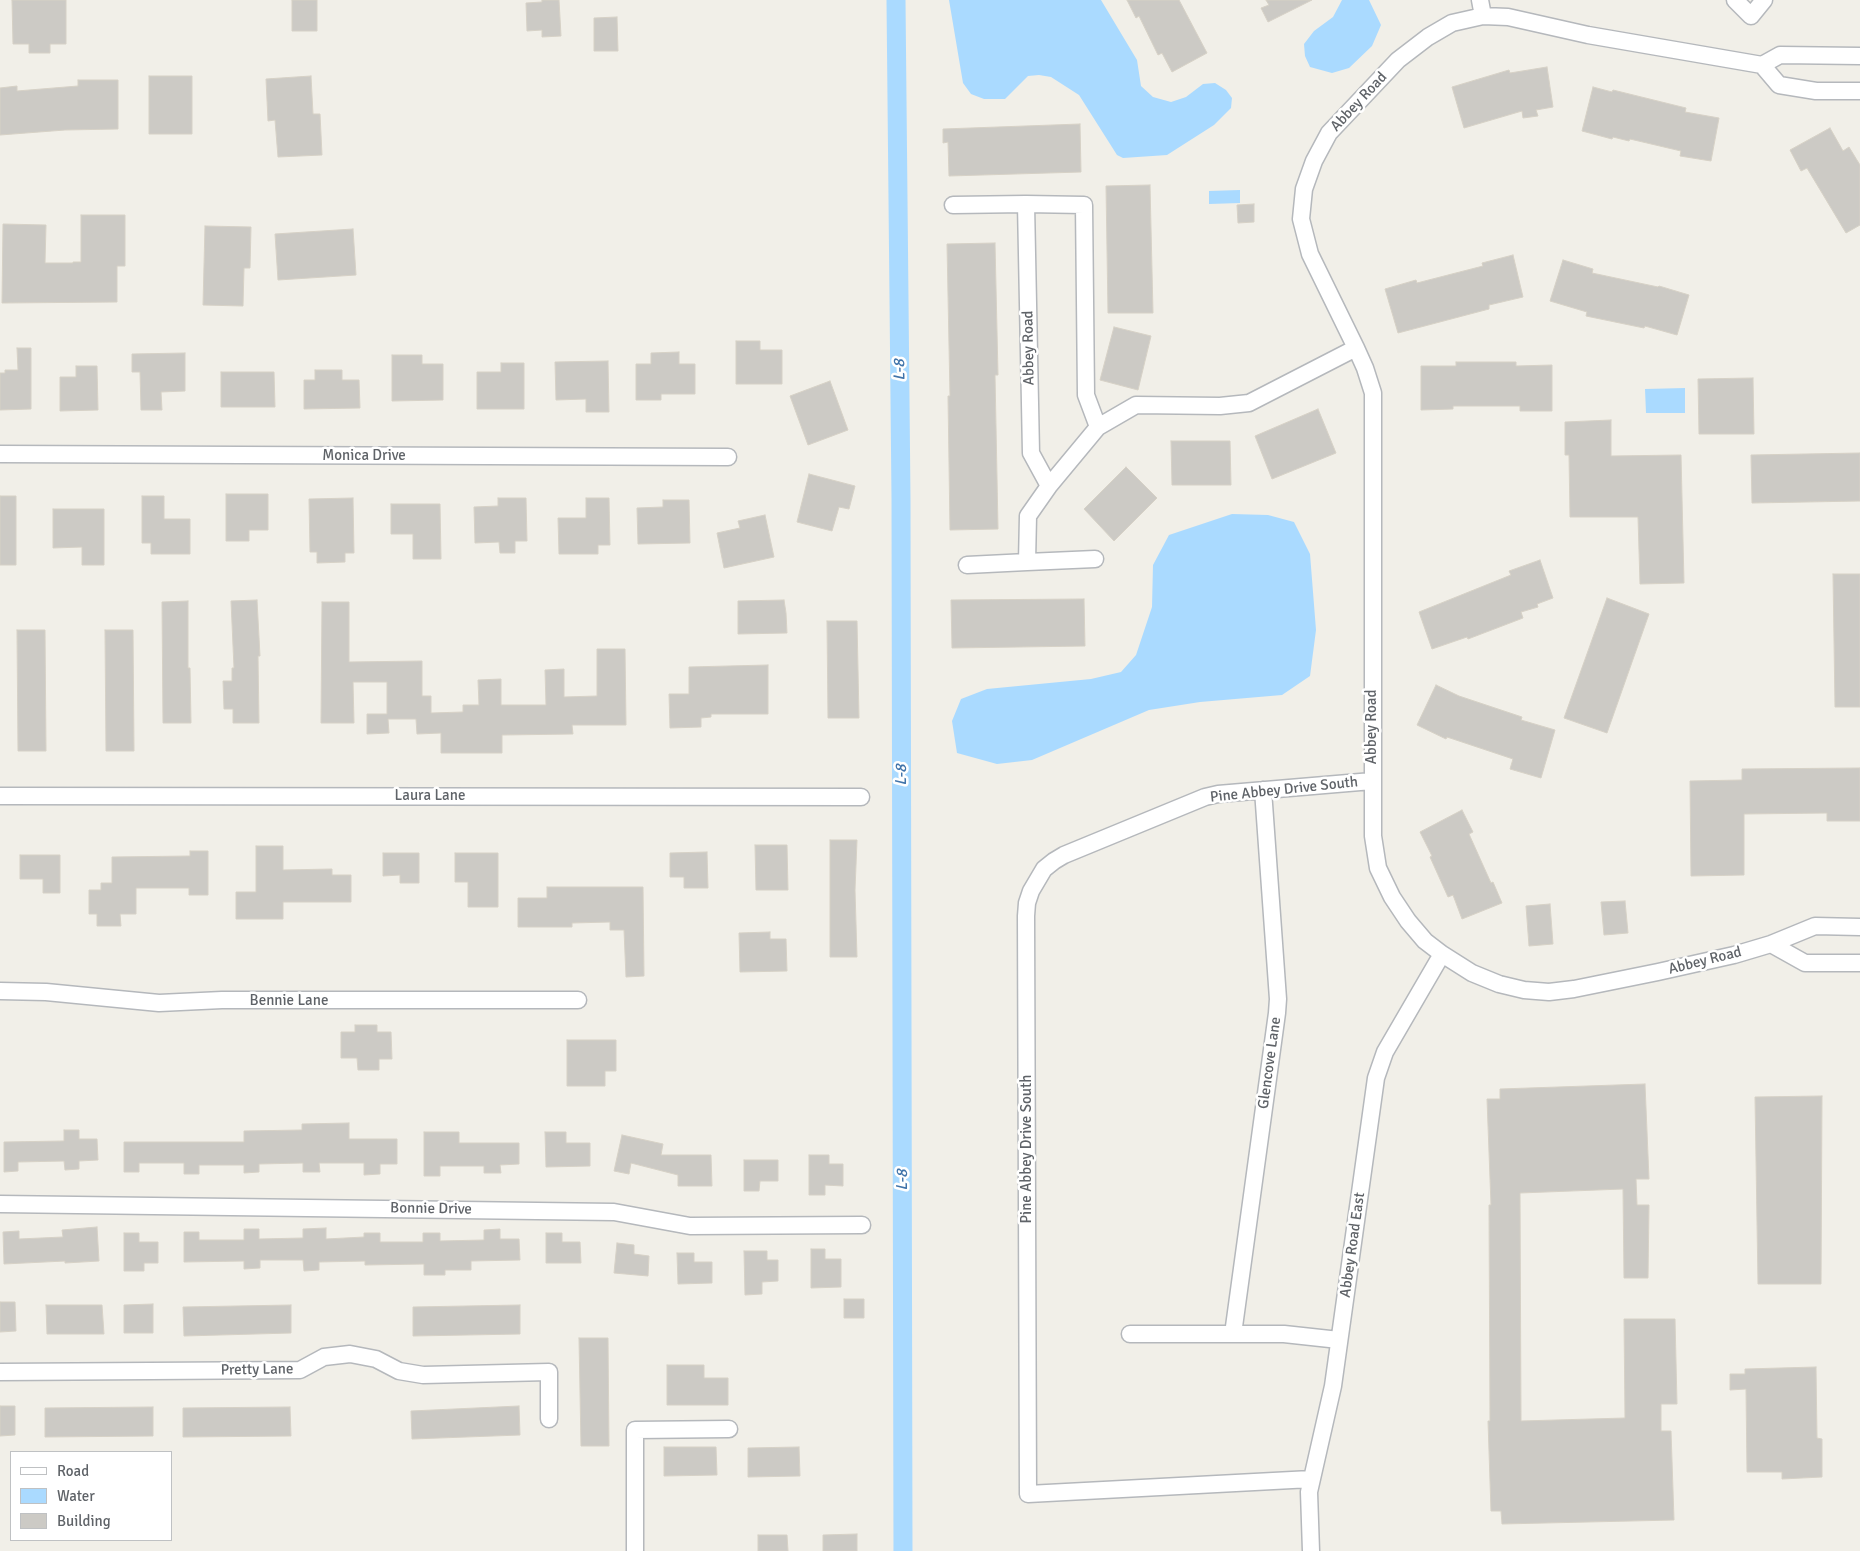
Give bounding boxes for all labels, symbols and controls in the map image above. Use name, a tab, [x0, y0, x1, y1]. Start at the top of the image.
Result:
street label: Abbey Road	[1327, 69, 1391, 135]
street label: Abbey Road	[1019, 310, 1039, 386]
water label: L-8	[890, 359, 910, 381]
street label: Monica Drive	[322, 447, 406, 465]
street label: Abbey Road	[1363, 690, 1381, 764]
water label: L-8	[892, 764, 912, 786]
street label: Pine Abbey Drive South	[1209, 773, 1359, 807]
street label: Laura Lane	[395, 787, 465, 805]
street label: Abbey Road	[1667, 943, 1743, 979]
street label: Bennie Lane	[250, 992, 328, 1010]
street label: Glencove Lane	[1255, 1016, 1285, 1110]
street label: Pine Abbey Drive South	[1018, 1075, 1036, 1223]
water label: L-8	[893, 1169, 913, 1191]
street label: Abbey Road East	[1337, 1191, 1369, 1299]
street label: Bonnie Drive	[390, 1199, 472, 1219]
street label: Pretty Lane	[220, 1360, 294, 1380]
legend	[10, 1451, 172, 1541]
text: Road	[57, 1462, 89, 1480]
text: Water	[57, 1487, 95, 1505]
text: Building	[57, 1512, 111, 1530]

